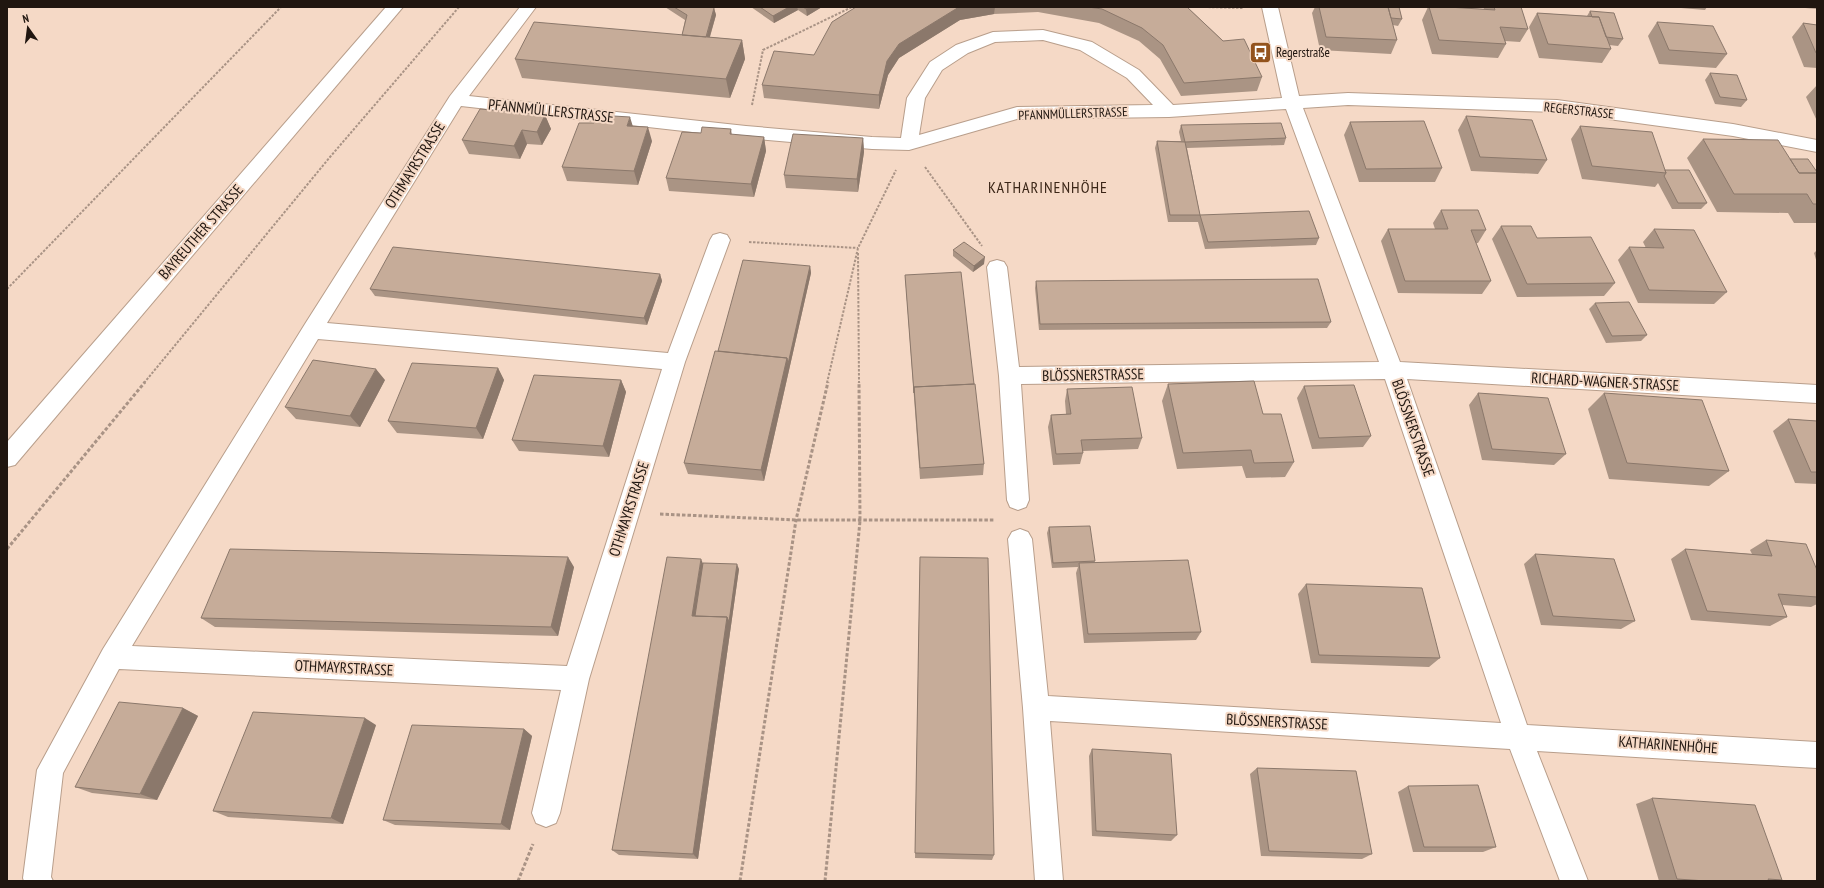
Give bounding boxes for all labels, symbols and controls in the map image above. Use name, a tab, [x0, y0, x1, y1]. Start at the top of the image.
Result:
north arrow	[8, 8, 48, 48]
text: N	[21, 11, 30, 26]
bus stop icon: Regerstraße	[1248, 39, 1274, 65]
place label: Regerstraße	[1276, 44, 1330, 61]
street label: PFANNMÜLLERSTRASSE	[487, 94, 615, 127]
street label: REGERSTRASSE	[1543, 98, 1615, 123]
street label: PFANNMÜLLERSTRASSE	[1018, 103, 1128, 124]
street label: OTHMAYRSTRASSE	[380, 118, 449, 212]
district label: KATHARINENHÖHE	[988, 177, 1108, 197]
street label: BAYREUTHER STRASSE	[154, 180, 247, 283]
street label: BLÖSSNERSTRASSE	[1042, 364, 1144, 385]
street label: RICHARD-WAGNER-STRASSE	[1531, 368, 1679, 395]
street label: BLÖSSNERSTRASSE	[1388, 377, 1439, 479]
street label: OTHMAYRSTRASSE	[604, 459, 653, 559]
street label: OTHMAYRSTRASSE	[294, 655, 394, 680]
street label: BLÖSSNERSTRASSE	[1226, 709, 1328, 734]
street label: KATHARINENHÖHE	[1618, 732, 1718, 757]

